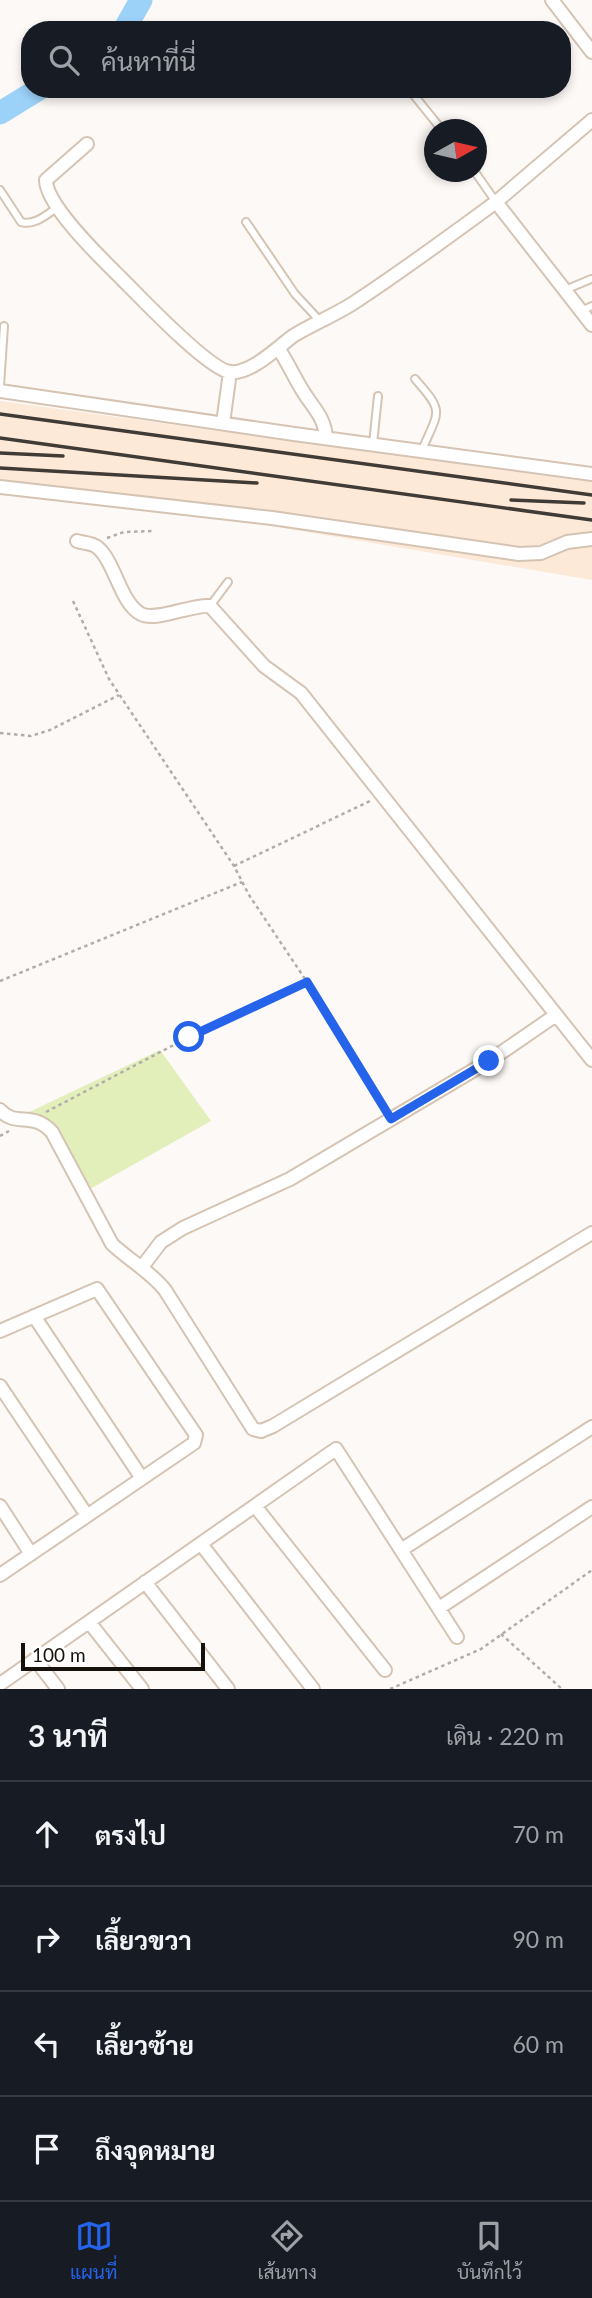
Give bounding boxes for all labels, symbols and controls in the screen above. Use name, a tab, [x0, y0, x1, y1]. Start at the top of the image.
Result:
search box	[21, 21, 571, 98]
icon: search	[45, 41, 83, 79]
text: ค้นหาที่นี่	[101, 45, 196, 77]
north arrow	[424, 119, 487, 182]
route start	[173, 1021, 204, 1052]
route end	[473, 1045, 504, 1076]
scale bar	[21, 1640, 205, 1672]
text: 100 m	[32, 1643, 86, 1666]
text: 3 นาที	[28, 1717, 108, 1753]
text: เดิน · 220 m	[446, 1722, 564, 1750]
icon: ahead	[28, 1815, 66, 1853]
text: ตรงไป	[95, 1819, 166, 1851]
text: 70 m	[513, 1820, 564, 1848]
icon: right	[28, 1920, 66, 1958]
text: เลี้ยวขวา	[95, 1924, 192, 1956]
text: 90 m	[513, 1925, 564, 1953]
icon: left	[28, 2025, 66, 2063]
text: เลี้ยวซ้าย	[95, 2029, 194, 2061]
text: 60 m	[513, 2030, 564, 2058]
icon: arrive	[28, 2130, 66, 2168]
text: ถึงจุดหมาย	[95, 2134, 216, 2166]
tab: แผนที่	[70, 2217, 117, 2283]
tab: เส้นทาง	[258, 2217, 317, 2283]
tab: บันทึกไว้	[457, 2217, 522, 2283]

